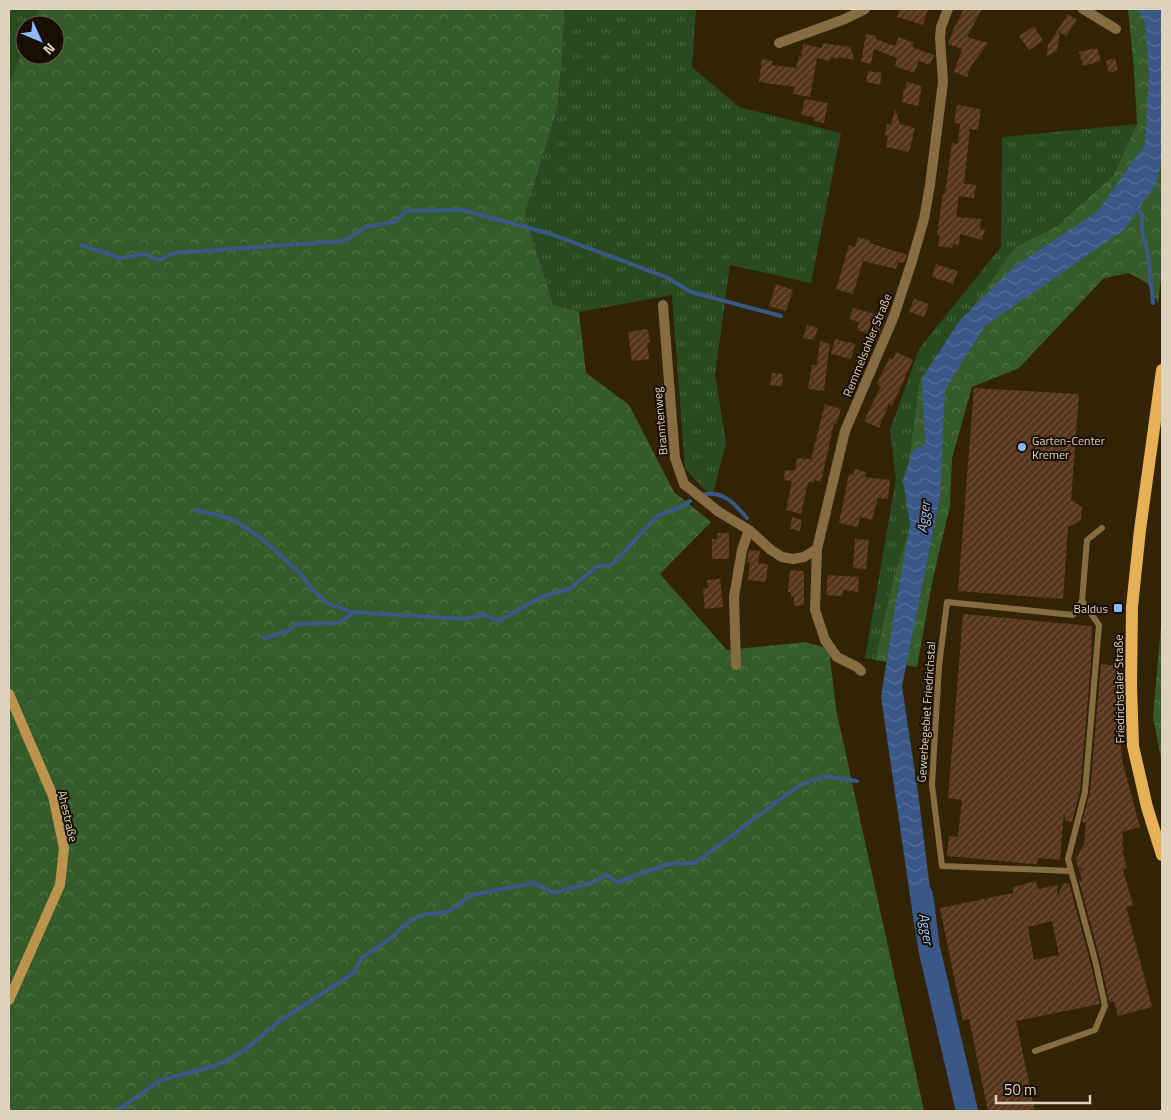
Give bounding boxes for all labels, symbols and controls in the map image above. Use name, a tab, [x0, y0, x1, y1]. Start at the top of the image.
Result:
north arrow	[15, 15, 65, 65]
text: N	[39, 39, 61, 60]
street label: Remmelsohler Straße	[838, 290, 896, 400]
street label: Branntenweg	[648, 386, 672, 456]
place label: Garten-Center Kremer	[1032, 431, 1105, 464]
marker: Garten-Center Kremer	[1016, 441, 1028, 453]
water label: Agger	[911, 498, 936, 534]
place label: Baldus	[1074, 599, 1108, 618]
marker: Baldus	[1112, 602, 1124, 614]
street label: Friedrichstaler Straße	[1109, 634, 1129, 744]
street label: Gewerbegebiet Friedrichstal	[912, 641, 940, 783]
street label: Ahestraße	[53, 788, 83, 844]
water label: Agger	[914, 912, 940, 948]
scale bar	[996, 1072, 1090, 1104]
text: 50 m	[1004, 1078, 1037, 1101]

